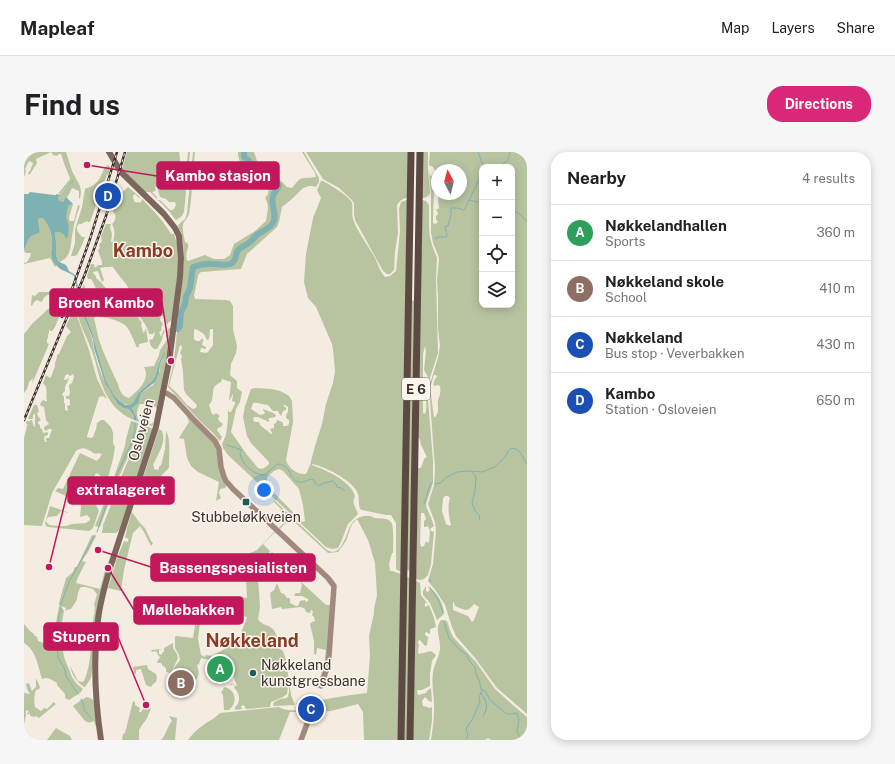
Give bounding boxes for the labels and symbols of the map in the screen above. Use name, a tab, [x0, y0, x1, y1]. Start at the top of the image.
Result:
callout: Kambo stasjon	[157, 162, 279, 189]
north arrow	[431, 164, 467, 200]
text: Kambo stasjon	[165, 167, 271, 184]
pin: D	[95, 181, 121, 211]
district label: Kambo	[113, 240, 173, 261]
callout: Broen Kambo	[50, 289, 162, 316]
text: Broen Kambo	[58, 294, 154, 311]
road number: E 6	[402, 378, 430, 400]
street label: Osloveien	[125, 397, 157, 463]
callout: extralageret	[68, 477, 174, 504]
your location	[254, 480, 274, 500]
text: extralageret	[76, 481, 166, 498]
marker: Stubbeløkkveien	[241, 497, 251, 507]
place label: Stubbeløkkveien	[191, 509, 301, 525]
callout: Bassengspesialisten	[151, 554, 315, 581]
text: Bassengspesialisten	[159, 559, 307, 576]
callout: Møllebakken	[134, 597, 243, 624]
text: Møllebakken	[142, 601, 234, 618]
callout: Stupern	[44, 623, 118, 650]
text: Stupern	[52, 628, 110, 645]
district label: Nøkkeland	[205, 630, 299, 651]
pin: A	[207, 654, 233, 684]
place label: Nøkkeland kunstgressbane	[261, 657, 366, 689]
pin: B	[168, 668, 194, 698]
marker: Nøkkeland kunstgressbane	[248, 668, 258, 678]
pin: C	[298, 694, 324, 724]

